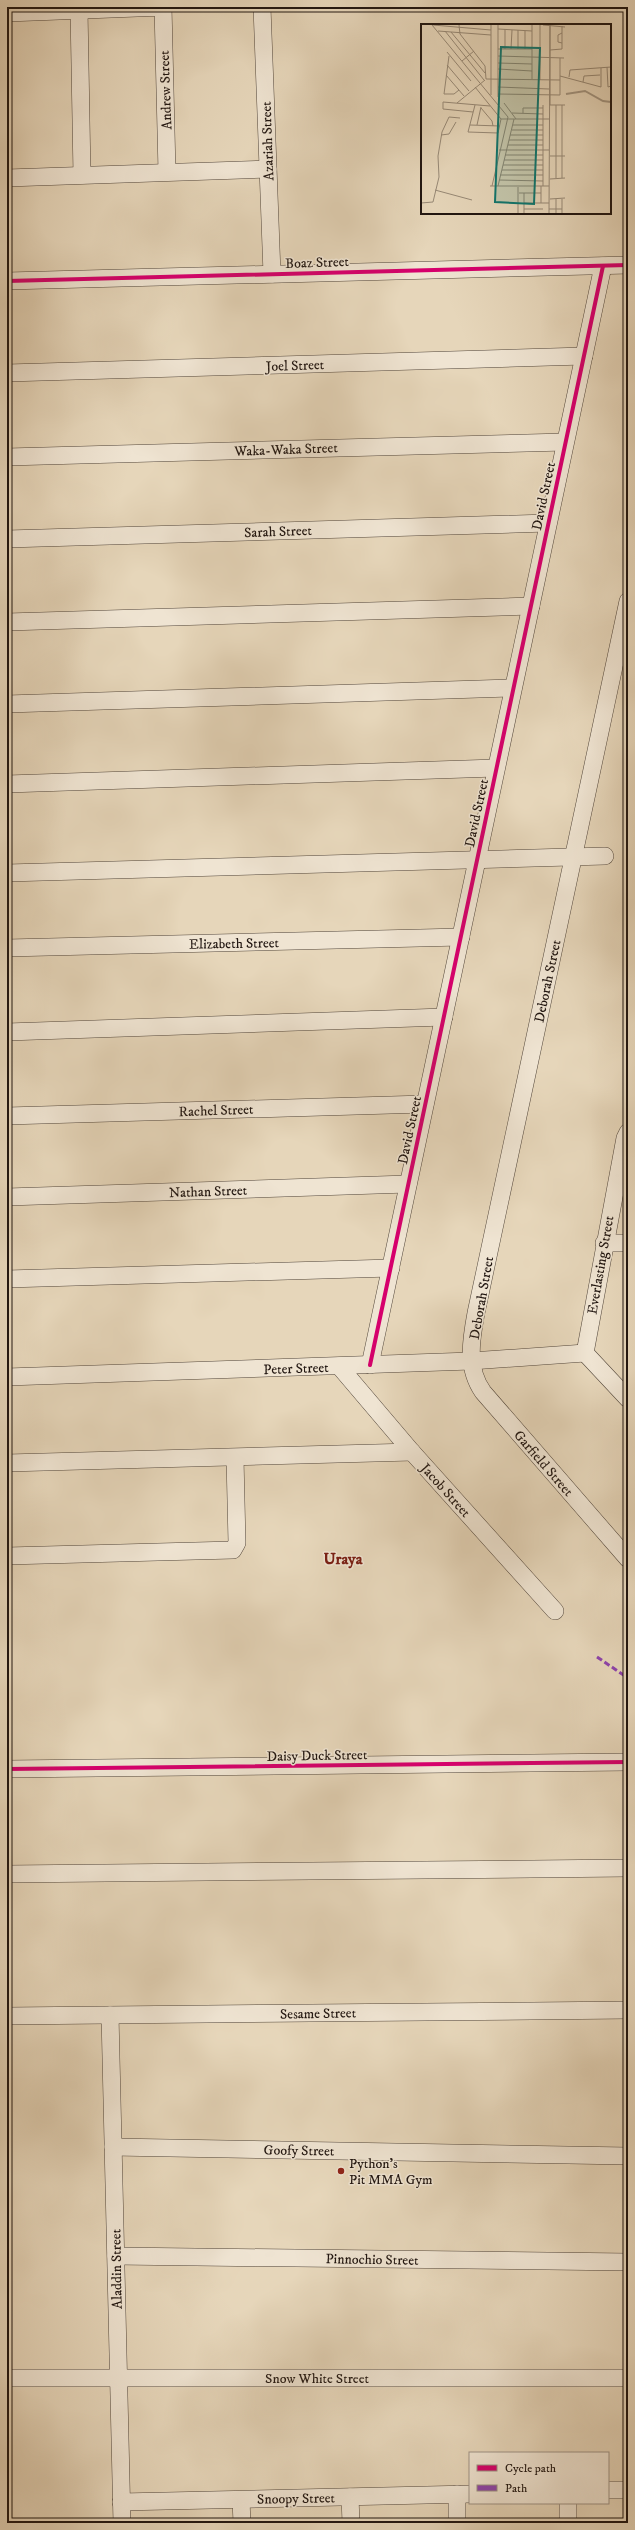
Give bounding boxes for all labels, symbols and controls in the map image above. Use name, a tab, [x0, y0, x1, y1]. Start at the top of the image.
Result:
inset map	[421, 24, 611, 214]
street label: Andrew Street	[156, 50, 176, 130]
street label: Azariah Street	[258, 101, 278, 181]
street label: Boaz Street	[285, 253, 350, 273]
street label: Joel Street	[264, 356, 325, 376]
street label: Waka-Waka Street	[233, 439, 339, 461]
street label: David Street	[528, 460, 560, 532]
street label: Sarah Street	[244, 522, 313, 542]
street label: David Street	[461, 777, 493, 849]
street label: Elizabeth Street	[189, 934, 280, 954]
street label: Deborah Street	[530, 938, 566, 1024]
street label: David Street	[394, 1094, 426, 1166]
street label: Rachel Street	[178, 1101, 254, 1121]
street label: Nathan Street	[169, 1182, 248, 1202]
street label: Everlasting Street	[583, 1214, 619, 1316]
street label: Deborah Street	[466, 1255, 498, 1341]
street label: Peter Street	[263, 1359, 330, 1379]
street label: Garfield Street	[510, 1427, 577, 1501]
street label: Jacob Street	[415, 1458, 475, 1522]
district label: Uraya	[324, 1549, 364, 1569]
street label: Daisy Duck Street	[267, 1746, 368, 1766]
street label: Sesame Street	[280, 2004, 357, 2024]
street label: Goofy Street	[264, 2141, 335, 2161]
place label: Python's Pit MMA Gym	[349, 2155, 433, 2189]
marker: Python's Pit MMA Gym	[336, 2166, 346, 2176]
street label: Aladdin Street	[107, 2228, 127, 2309]
street label: Pinnochio Street	[325, 2250, 419, 2270]
street label: Snow White Street	[265, 2370, 369, 2388]
legend	[469, 2452, 609, 2504]
text: Cycle path	[505, 2461, 557, 2476]
text: Path	[505, 2481, 528, 2496]
street label: Snoopy Street	[257, 2489, 336, 2509]

